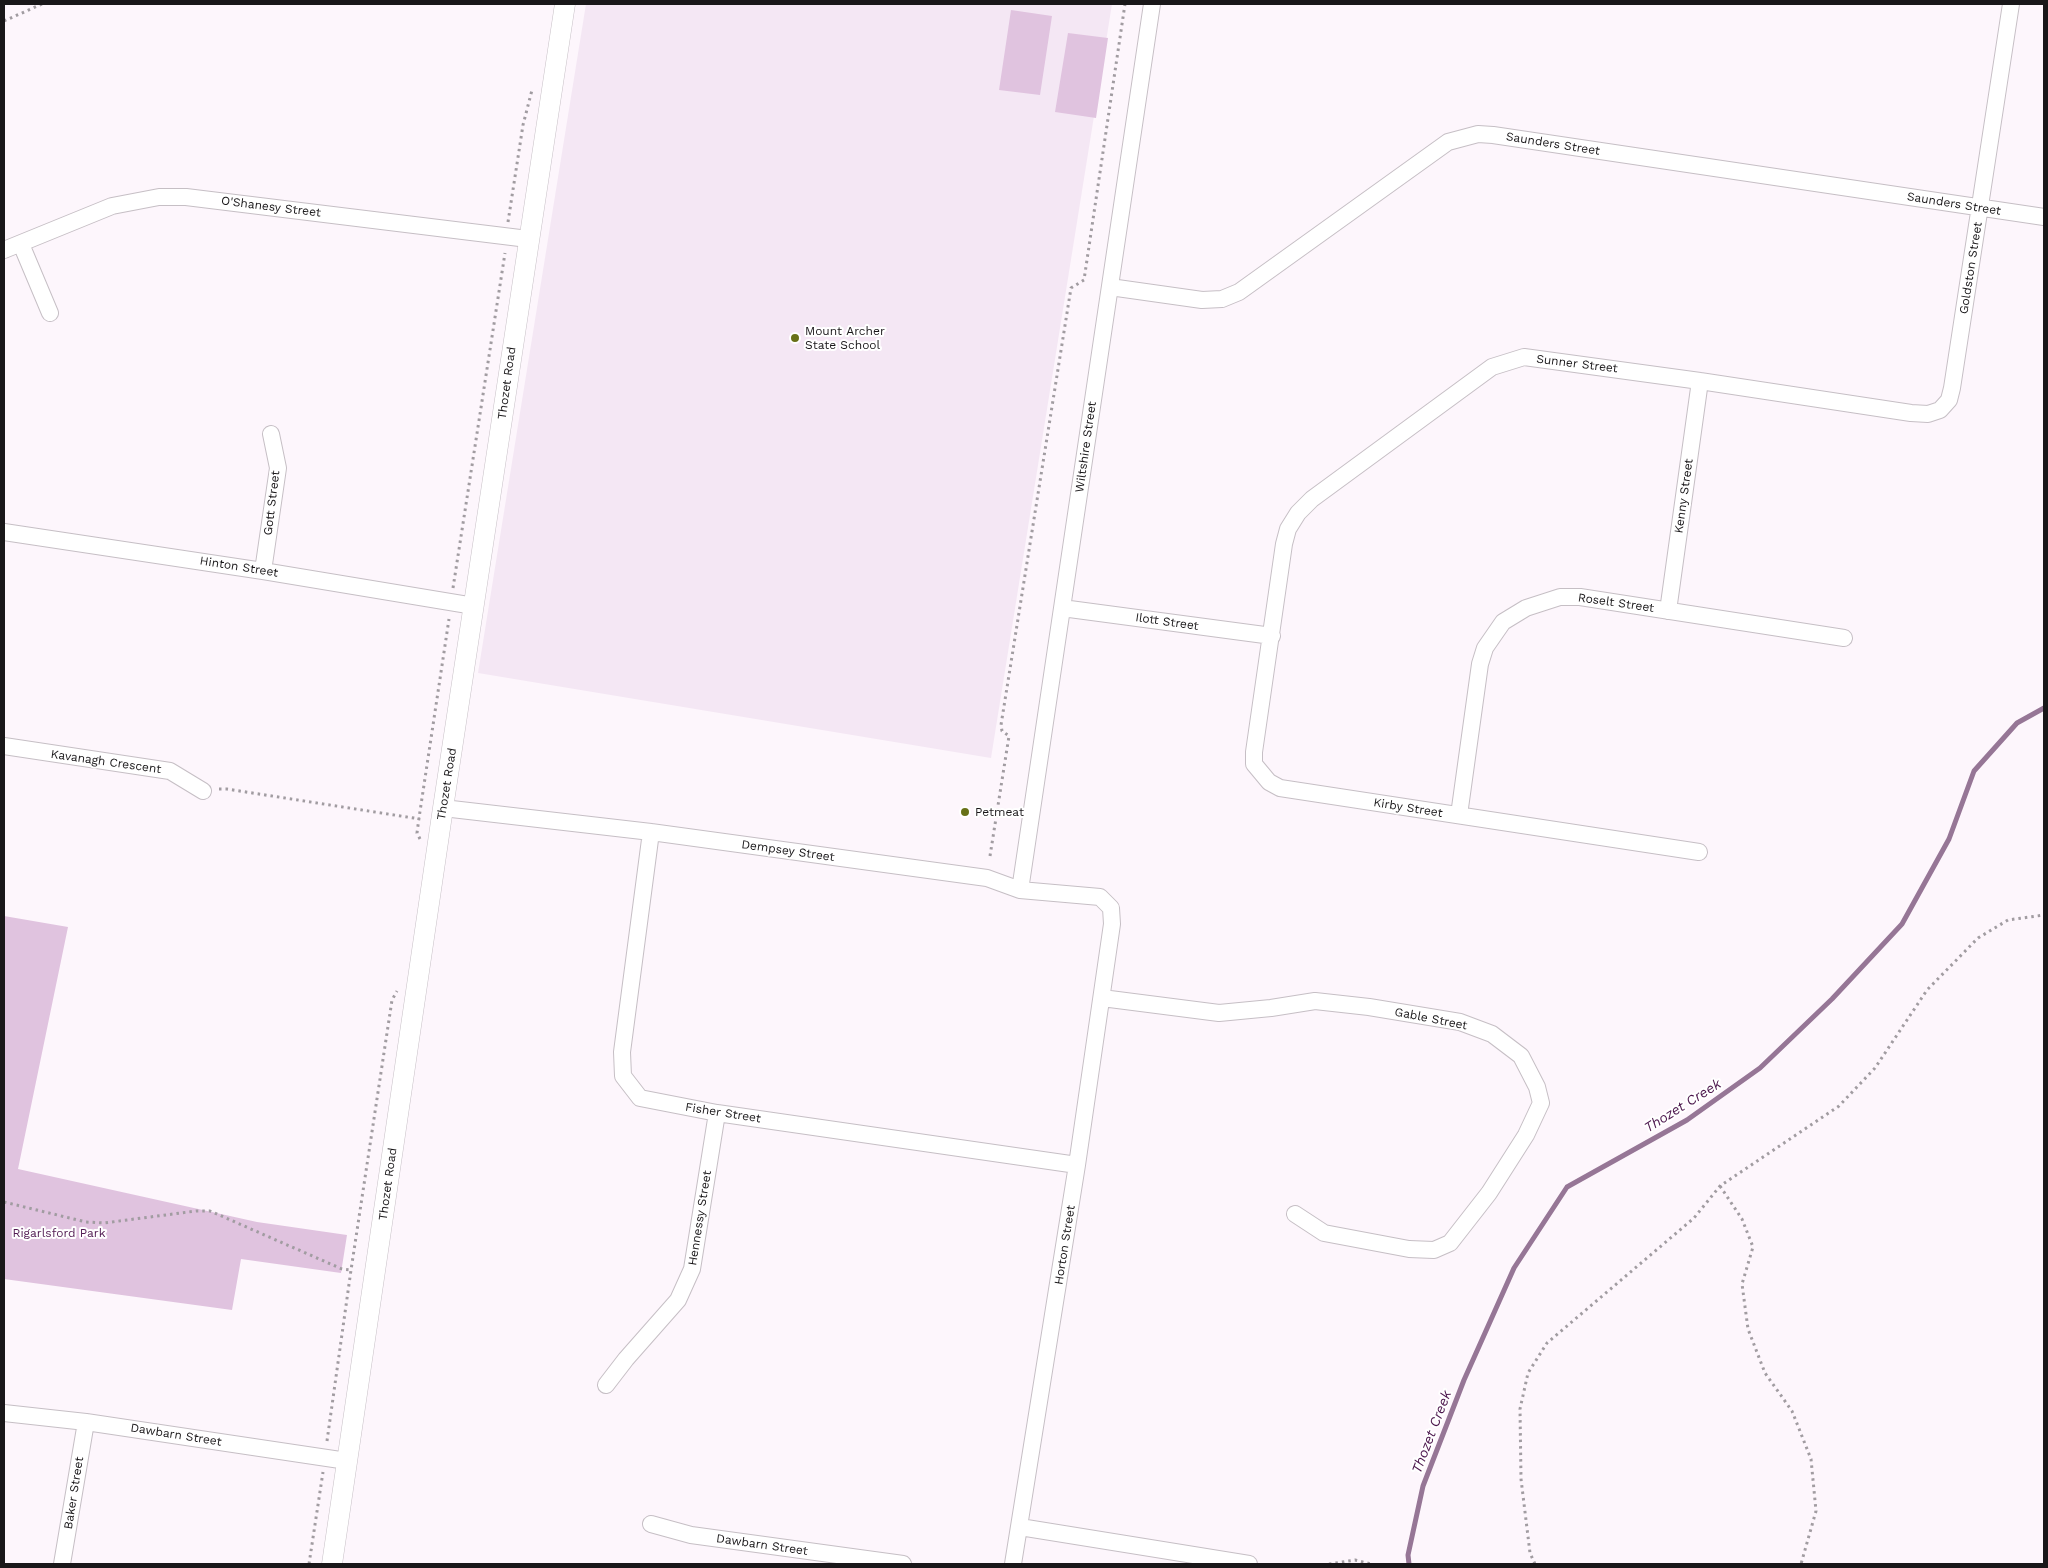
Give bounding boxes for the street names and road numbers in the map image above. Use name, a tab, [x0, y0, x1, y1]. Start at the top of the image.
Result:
street label: Saunders Street	[1505, 129, 1601, 159]
street label: Saunders Street	[1906, 189, 2002, 219]
street label: O'Shanesy Street	[220, 194, 322, 220]
street label: Goldston Street	[1957, 221, 1985, 315]
street label: Thozet Road	[495, 346, 519, 420]
street label: Sunner Street	[1535, 352, 1619, 376]
street label: Wiltshire Street	[1072, 400, 1100, 494]
street label: Kenny Street	[1672, 458, 1696, 534]
street label: Gott Street	[261, 470, 283, 536]
street label: Hinton Street	[199, 554, 279, 580]
street label: Roselt Street	[1577, 591, 1655, 615]
street label: Ilott Street	[1134, 610, 1200, 634]
street label: Kavanagh Crescent	[50, 747, 162, 777]
street label: Thozet Road	[434, 747, 460, 821]
street label: Kirby Street	[1372, 795, 1444, 821]
street label: Dempsey Street	[741, 837, 835, 865]
street label: Gable Street	[1393, 1005, 1469, 1033]
street label: Fisher Street	[684, 1100, 762, 1126]
street label: Thozet Road	[376, 1147, 400, 1221]
street label: Hennessy Street	[685, 1169, 715, 1267]
street label: Horton Street	[1052, 1204, 1078, 1286]
street label: Dawbarn Street	[129, 1421, 223, 1449]
street label: Baker Street	[61, 1456, 87, 1530]
street label: Dawbarn Street	[715, 1531, 809, 1559]

